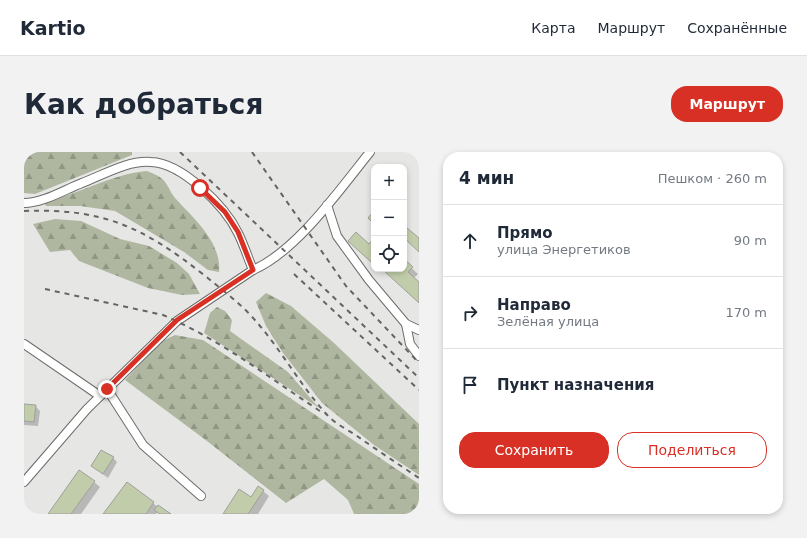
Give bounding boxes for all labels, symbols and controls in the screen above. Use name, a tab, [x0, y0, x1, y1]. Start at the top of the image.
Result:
text: Kartio	[20, 17, 86, 39]
text: Карта	[531, 20, 575, 36]
text: Маршрут	[597, 20, 665, 36]
text: Сохранённые	[687, 20, 787, 36]
button: Маршрут	[671, 86, 783, 122]
text: Как добраться	[24, 88, 263, 121]
map controls	[371, 164, 407, 272]
button: +	[371, 164, 407, 200]
text: 4 мин	[459, 168, 514, 188]
text: Пешком · 260 m	[658, 171, 767, 186]
route start	[191, 179, 209, 197]
button: −	[371, 200, 407, 236]
text: Прямо	[497, 224, 553, 242]
icon: ahead	[459, 230, 481, 252]
text: 90 m	[734, 233, 767, 248]
button: locate	[371, 236, 407, 272]
text: улица Энергетиков	[497, 242, 631, 257]
text: Направо	[497, 296, 571, 314]
icon: right	[459, 302, 481, 324]
text: 170 m	[725, 305, 767, 320]
text: Зелёная улица	[497, 314, 599, 329]
icon: arrive	[459, 374, 481, 396]
text: Пункт назначения	[497, 376, 654, 394]
route end	[98, 380, 116, 398]
button: Сохранить	[459, 432, 609, 468]
button: Поделиться	[617, 432, 767, 468]

